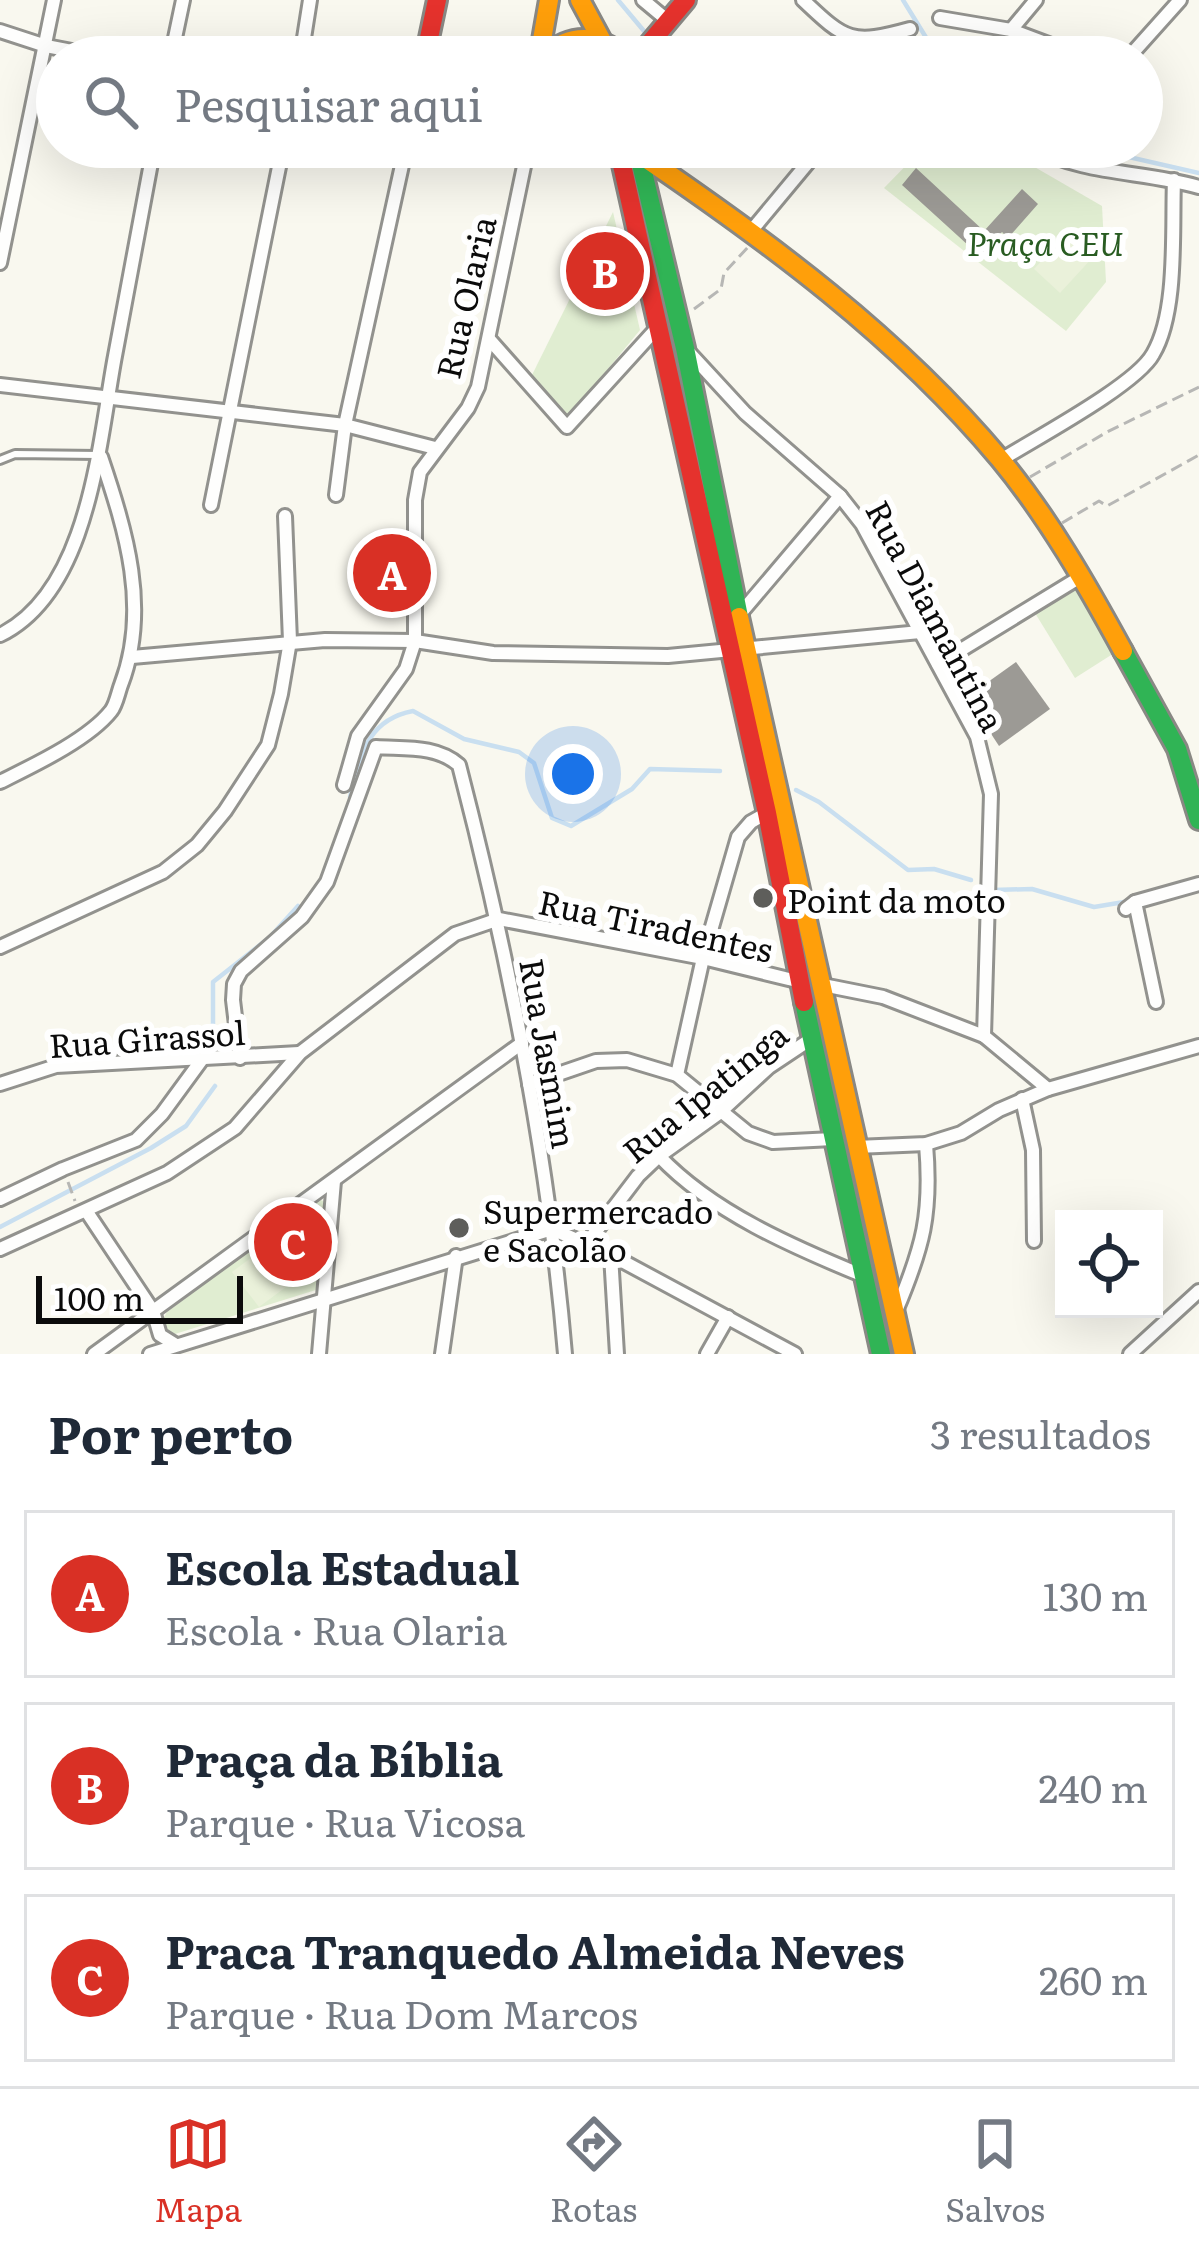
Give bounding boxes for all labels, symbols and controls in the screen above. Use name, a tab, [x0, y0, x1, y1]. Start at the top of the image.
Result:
search box	[36, 36, 1163, 168]
icon: search	[78, 69, 144, 135]
text: Pesquisar aqui	[174, 69, 483, 136]
street label: Rua Olaria	[422, 211, 507, 383]
park label: Praça CEU	[967, 217, 1123, 266]
pin: B	[566, 226, 644, 316]
street label: Rua Diamantina	[855, 491, 1019, 740]
pin: A	[353, 528, 431, 618]
your location	[543, 744, 603, 804]
place label: Point da moto	[787, 874, 1006, 923]
street label: Rua Tiradentes	[534, 875, 778, 973]
marker: Point da moto	[750, 885, 776, 911]
street label: Rua Jasmim	[509, 954, 591, 1152]
street label: Rua Girassol	[47, 1006, 247, 1068]
street label: Rua Ipatinga	[611, 1009, 797, 1173]
place label: Supermercado e Sacolão	[483, 1185, 713, 1272]
pin: C	[254, 1197, 332, 1287]
map controls	[1055, 1210, 1163, 1318]
button: locate	[1055, 1210, 1163, 1318]
marker: Supermercado e Sacolão	[446, 1215, 472, 1241]
scale bar	[36, 1270, 243, 1323]
text: 100 m	[54, 1272, 144, 1321]
text: Por perto	[48, 1394, 293, 1470]
text: 3 resultados	[930, 1403, 1151, 1461]
text: Escola Estadual	[165, 1532, 520, 1599]
text: A	[75, 1565, 105, 1623]
text: 130 m	[1043, 1565, 1148, 1623]
text: Escola · Rua Olaria	[165, 1599, 507, 1657]
text: Praça da Bíblia	[165, 1724, 503, 1791]
text: B	[77, 1757, 103, 1815]
text: 240 m	[1039, 1757, 1148, 1815]
text: Parque · Rua Vicosa	[165, 1791, 525, 1849]
text: Praca Tranquedo Almeida Neves	[165, 1916, 905, 1983]
text: C	[76, 1949, 104, 2007]
text: 260 m	[1039, 1949, 1148, 2007]
text: Parque · Rua Dom Marcos	[165, 1983, 638, 2041]
tab: Mapa	[154, 2111, 242, 2232]
tab: Rotas	[550, 2111, 637, 2232]
tab: Salvos	[945, 2111, 1045, 2232]

